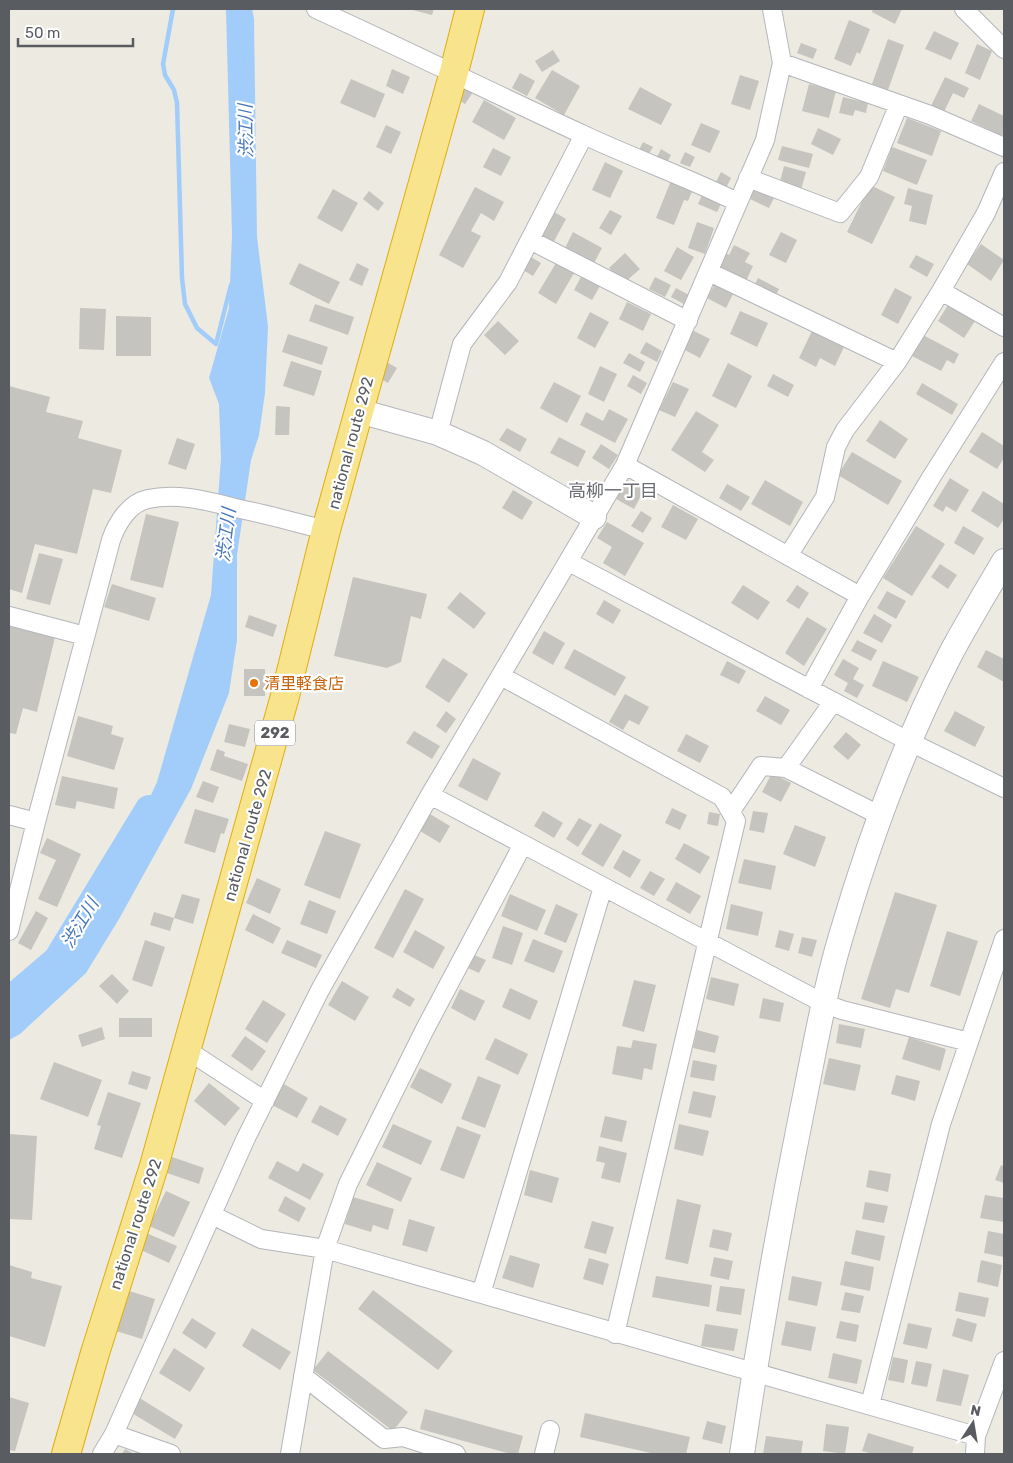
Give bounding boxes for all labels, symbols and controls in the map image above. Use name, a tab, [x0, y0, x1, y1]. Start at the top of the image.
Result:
scale bar	[18, 15, 132, 47]
text: 50 m	[25, 24, 60, 42]
water label: 渋江川	[234, 102, 257, 158]
street label: national route 292	[324, 375, 377, 511]
district label: 高柳一丁目	[568, 480, 658, 502]
water label: 渋江川	[212, 505, 240, 563]
place label: 清里軽食店	[264, 674, 344, 693]
marker: 清里軽食店	[248, 677, 260, 689]
road number: 292	[255, 720, 295, 746]
street label: national route 292	[220, 767, 275, 903]
water label: 渋江川	[57, 892, 104, 952]
street label: national route 292	[105, 1156, 166, 1292]
north arrow	[948, 1398, 998, 1448]
text: N	[969, 1401, 982, 1420]

